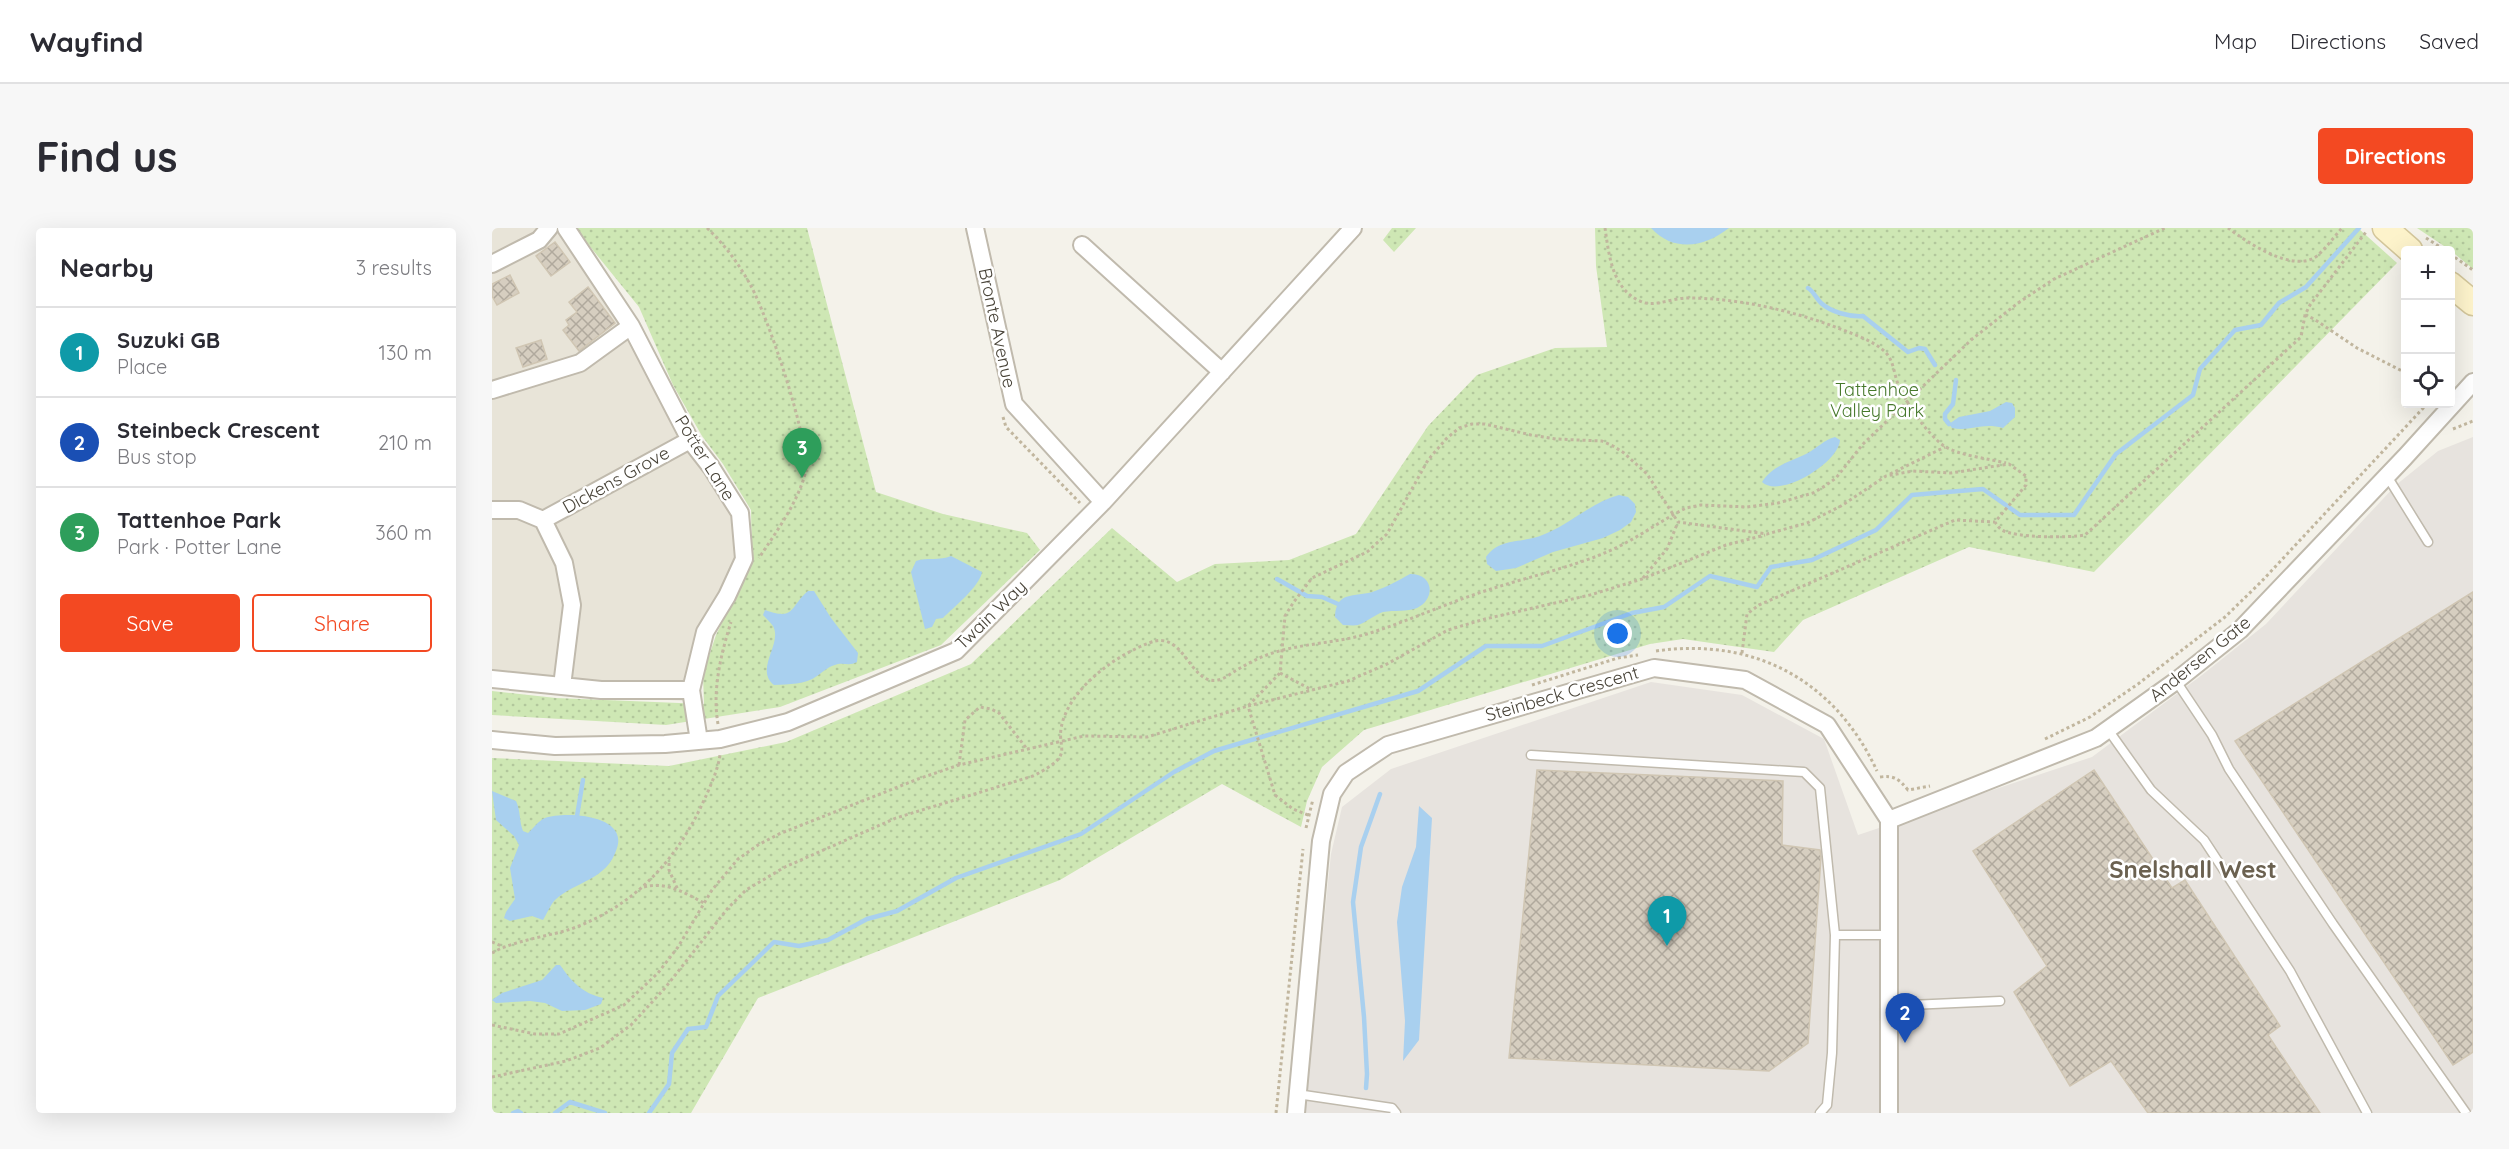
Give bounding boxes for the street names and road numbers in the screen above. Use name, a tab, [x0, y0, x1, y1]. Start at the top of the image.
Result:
street label: Bronte Avenue	[974, 266, 1021, 390]
street label: Potter Lane	[670, 411, 741, 505]
street label: Dickens Grove	[558, 441, 673, 518]
street label: Twain Way	[950, 575, 1031, 654]
street label: Andersen Gate	[2144, 611, 2255, 707]
street label: Steinbeck Crescent	[1483, 661, 1641, 726]

